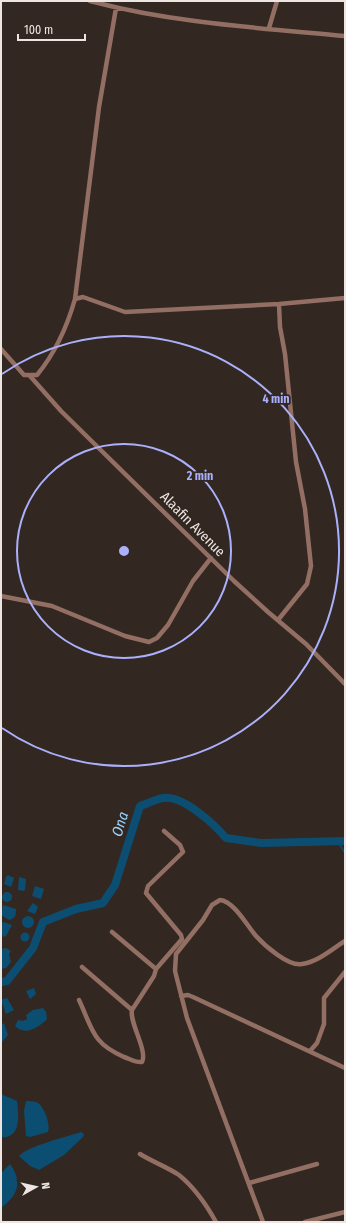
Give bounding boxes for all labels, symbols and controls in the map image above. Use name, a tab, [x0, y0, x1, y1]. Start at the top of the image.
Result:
scale bar	[18, 16, 85, 42]
text: 100 m	[24, 23, 53, 37]
text: 4 min	[262, 392, 290, 406]
text: 2 min	[186, 469, 213, 483]
street label: Alaafin Avenue	[157, 488, 229, 560]
centre of rings	[117, 544, 131, 558]
water label: Ona	[108, 809, 132, 839]
north arrow	[16, 1167, 56, 1207]
text: N	[39, 1182, 52, 1190]

